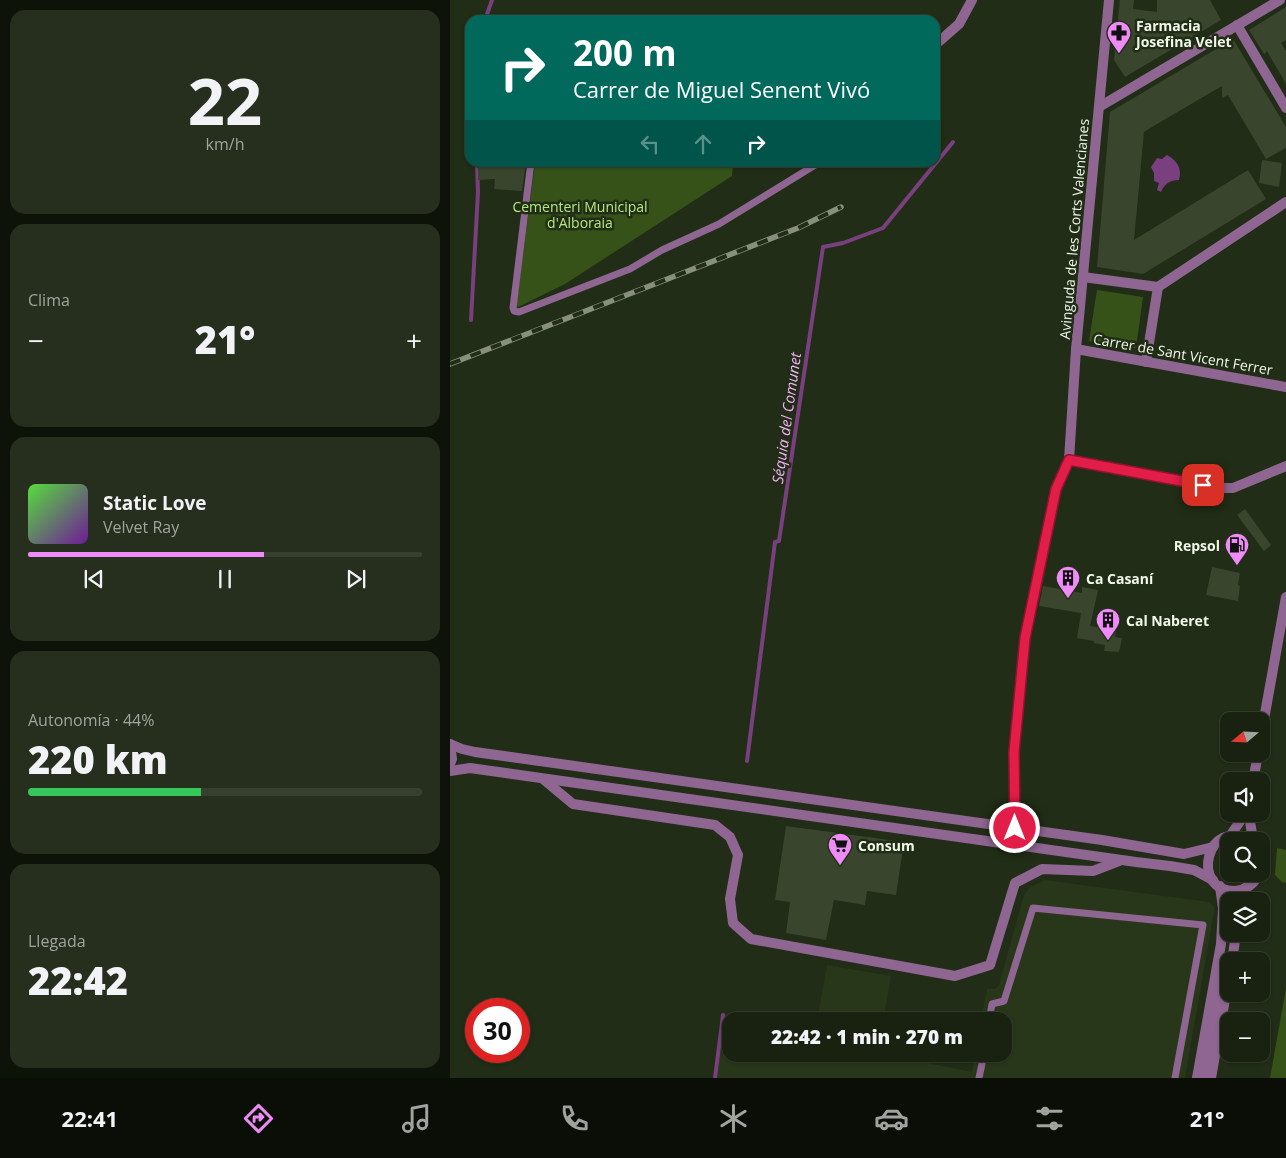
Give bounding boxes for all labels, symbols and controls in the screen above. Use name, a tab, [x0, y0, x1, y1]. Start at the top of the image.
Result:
place label: Farmacia Josefina Velet	[1134, 16, 1232, 51]
pharmacy icon: Farmacia Josefina Velet	[1106, 20, 1132, 54]
text: 200 m	[573, 29, 677, 76]
icon: right	[490, 35, 555, 100]
text: 22	[188, 56, 262, 144]
text: Carrer de Miguel Senent Vivó	[573, 74, 870, 104]
street label: Avinguda de les Corts Valencianes	[1055, 118, 1093, 340]
icon: left	[636, 130, 664, 158]
icon: ahead	[689, 130, 717, 158]
icon: right	[742, 130, 770, 158]
text: km/h	[206, 133, 244, 155]
park label: Cementeri Municipal d'Alboraia	[512, 197, 648, 232]
text: Clima	[28, 289, 70, 311]
text: 21°	[195, 313, 255, 365]
text: −	[28, 321, 44, 359]
text: +	[406, 321, 422, 359]
street label: Carrer de Sant Vicent Ferrer	[1092, 329, 1274, 379]
water label: Séquia del Comunet	[767, 350, 805, 485]
pin	[1182, 464, 1224, 506]
icon: arrive	[1189, 471, 1217, 499]
text: Static Love	[103, 490, 206, 516]
text: Velvet Ray	[103, 516, 179, 538]
fuel station icon: Repsol	[1224, 532, 1250, 566]
place label: Repsol	[1174, 536, 1220, 555]
icon: previous	[80, 565, 108, 593]
icon: pause	[211, 565, 239, 593]
icon: next	[342, 565, 370, 593]
building icon: Ca Casaní	[1055, 565, 1081, 599]
place label: Ca Casaní	[1086, 569, 1154, 588]
building icon: Cal Naberet	[1095, 607, 1121, 641]
place label: Cal Naberet	[1126, 611, 1209, 630]
text: Autonomía · 44%	[28, 709, 154, 731]
north arrow	[1220, 712, 1270, 762]
map controls	[1220, 712, 1270, 1062]
text: 220 km	[28, 733, 168, 785]
button: sound	[1220, 772, 1270, 822]
position arrow	[988, 801, 1040, 853]
supermarket icon: Consum	[827, 832, 853, 866]
button: search	[1220, 832, 1270, 882]
place label: Consum	[858, 836, 915, 855]
button: layers	[1220, 892, 1270, 942]
text: Llegada	[28, 930, 86, 952]
button: +	[1220, 952, 1270, 1002]
text: 22:42	[28, 954, 128, 1006]
speed limit sign: 30	[465, 998, 530, 1063]
button: −	[1220, 1012, 1270, 1062]
text: 22:42 · 1 min · 270 m	[771, 1024, 963, 1050]
icon: directions	[241, 1101, 276, 1136]
icon: music	[399, 1101, 434, 1136]
icon: phone	[557, 1101, 592, 1136]
icon: climate	[716, 1101, 751, 1136]
icon: car	[874, 1101, 909, 1136]
icon: filters	[1032, 1101, 1067, 1136]
text: 22:41	[62, 1103, 118, 1133]
text: 21°	[1190, 1103, 1224, 1133]

